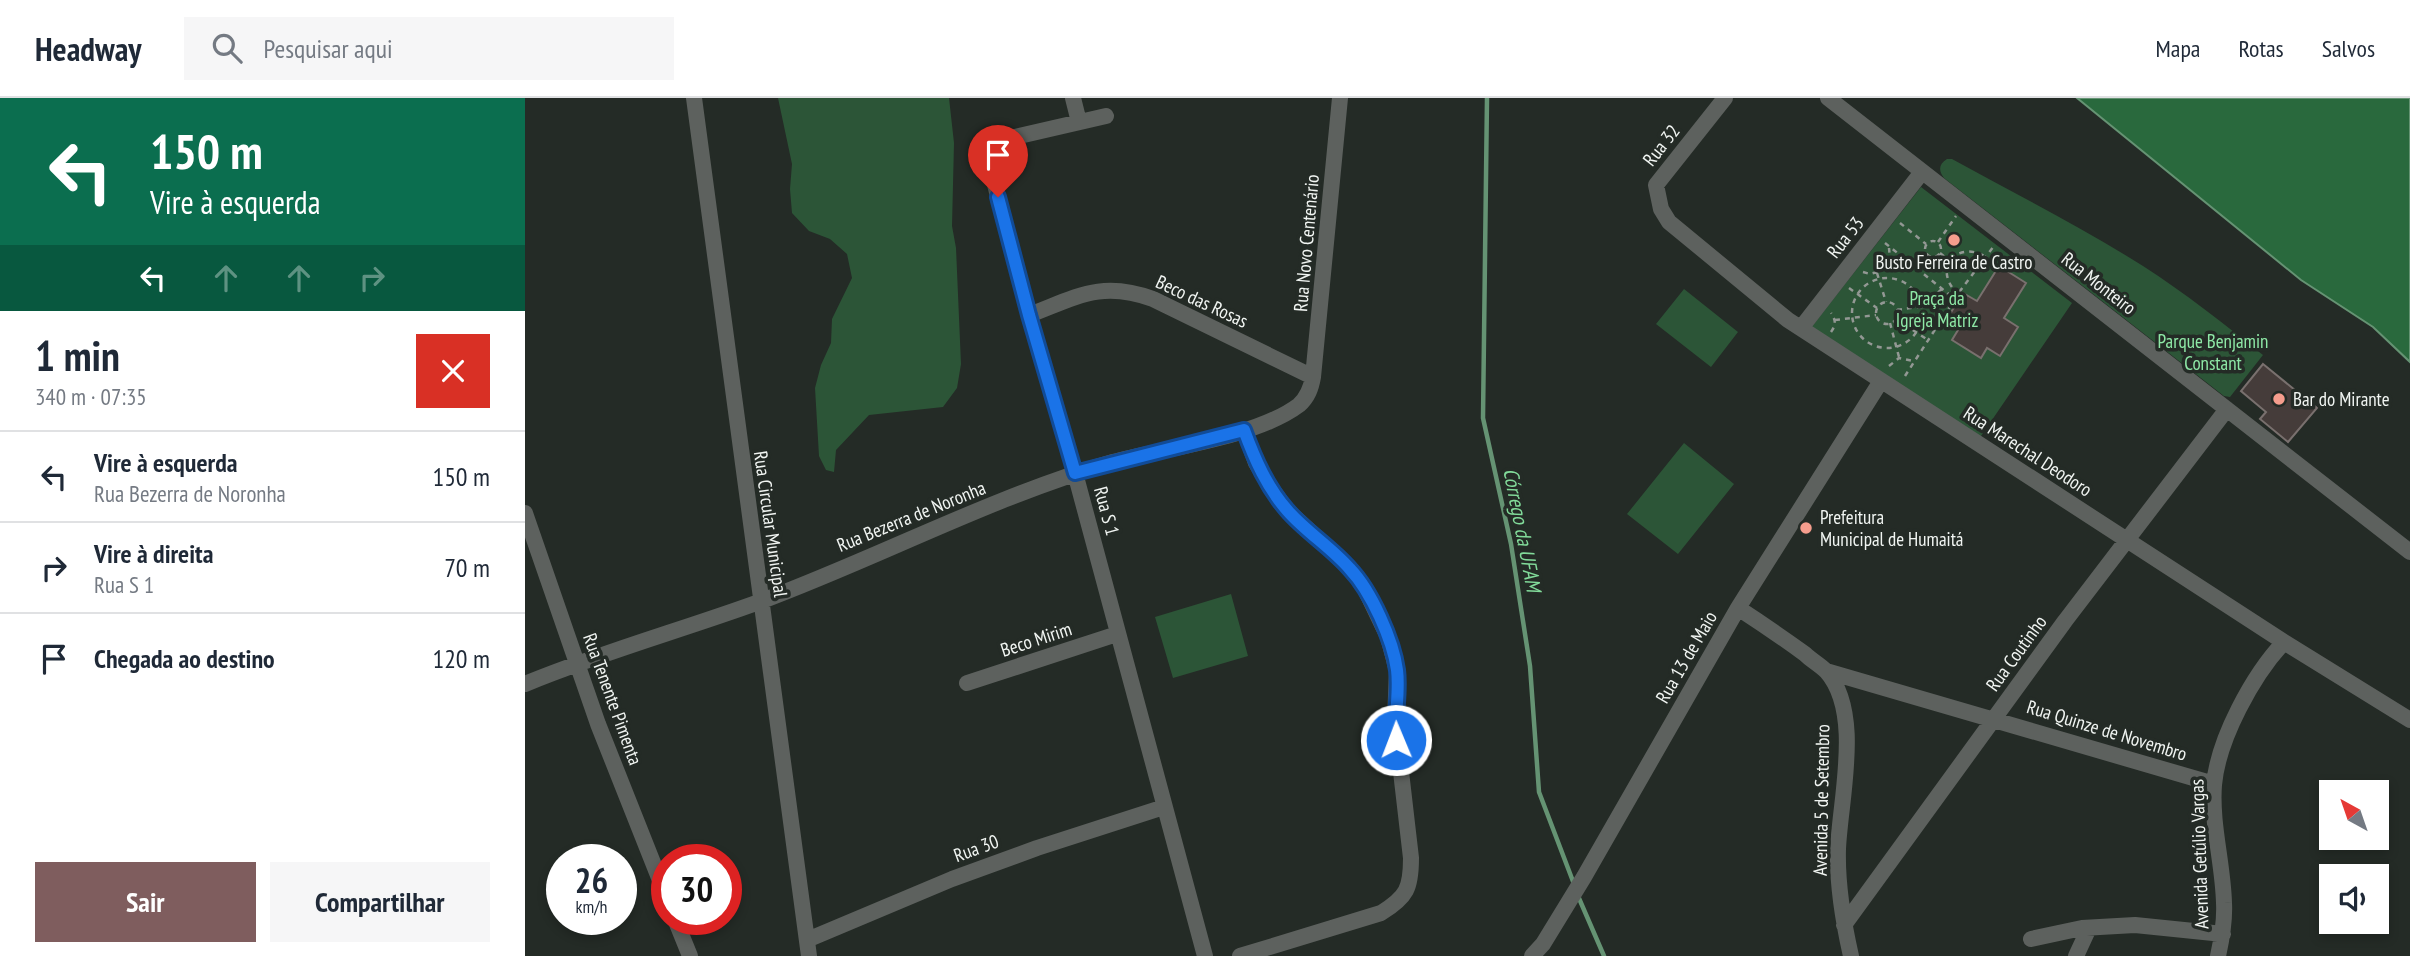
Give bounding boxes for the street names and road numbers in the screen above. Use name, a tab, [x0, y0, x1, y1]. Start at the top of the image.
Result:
street label: Rua 32	[1637, 119, 1685, 171]
street label: Rua Novo Centenário	[1288, 173, 1324, 313]
street label: Rua 53	[1821, 211, 1869, 263]
street label: Rua Monteiro	[2057, 246, 2141, 320]
street label: Beco das Rosas	[1152, 269, 1252, 333]
street label: Rua Marechal Deodoro	[1959, 400, 2097, 502]
street label: Rua Circular Municipal	[749, 449, 793, 599]
street label: Rua Bezerra de Noronha	[833, 475, 989, 557]
street label: Rua S 1	[1089, 484, 1125, 538]
street label: Rua 13 de Maio	[1650, 607, 1722, 707]
street label: Rua Coutinho	[1980, 610, 2052, 696]
street label: Beco Mirim	[997, 616, 1075, 662]
street label: Rua Tenente Pimenta	[578, 630, 648, 768]
street label: Rua Quinze de Novembro	[2024, 694, 2190, 766]
street label: Avenida 5 de Setembro	[1808, 724, 1834, 876]
street label: Avenida Getúlio Vargas	[2184, 779, 2214, 929]
street label: Rua 30	[950, 829, 1002, 867]

